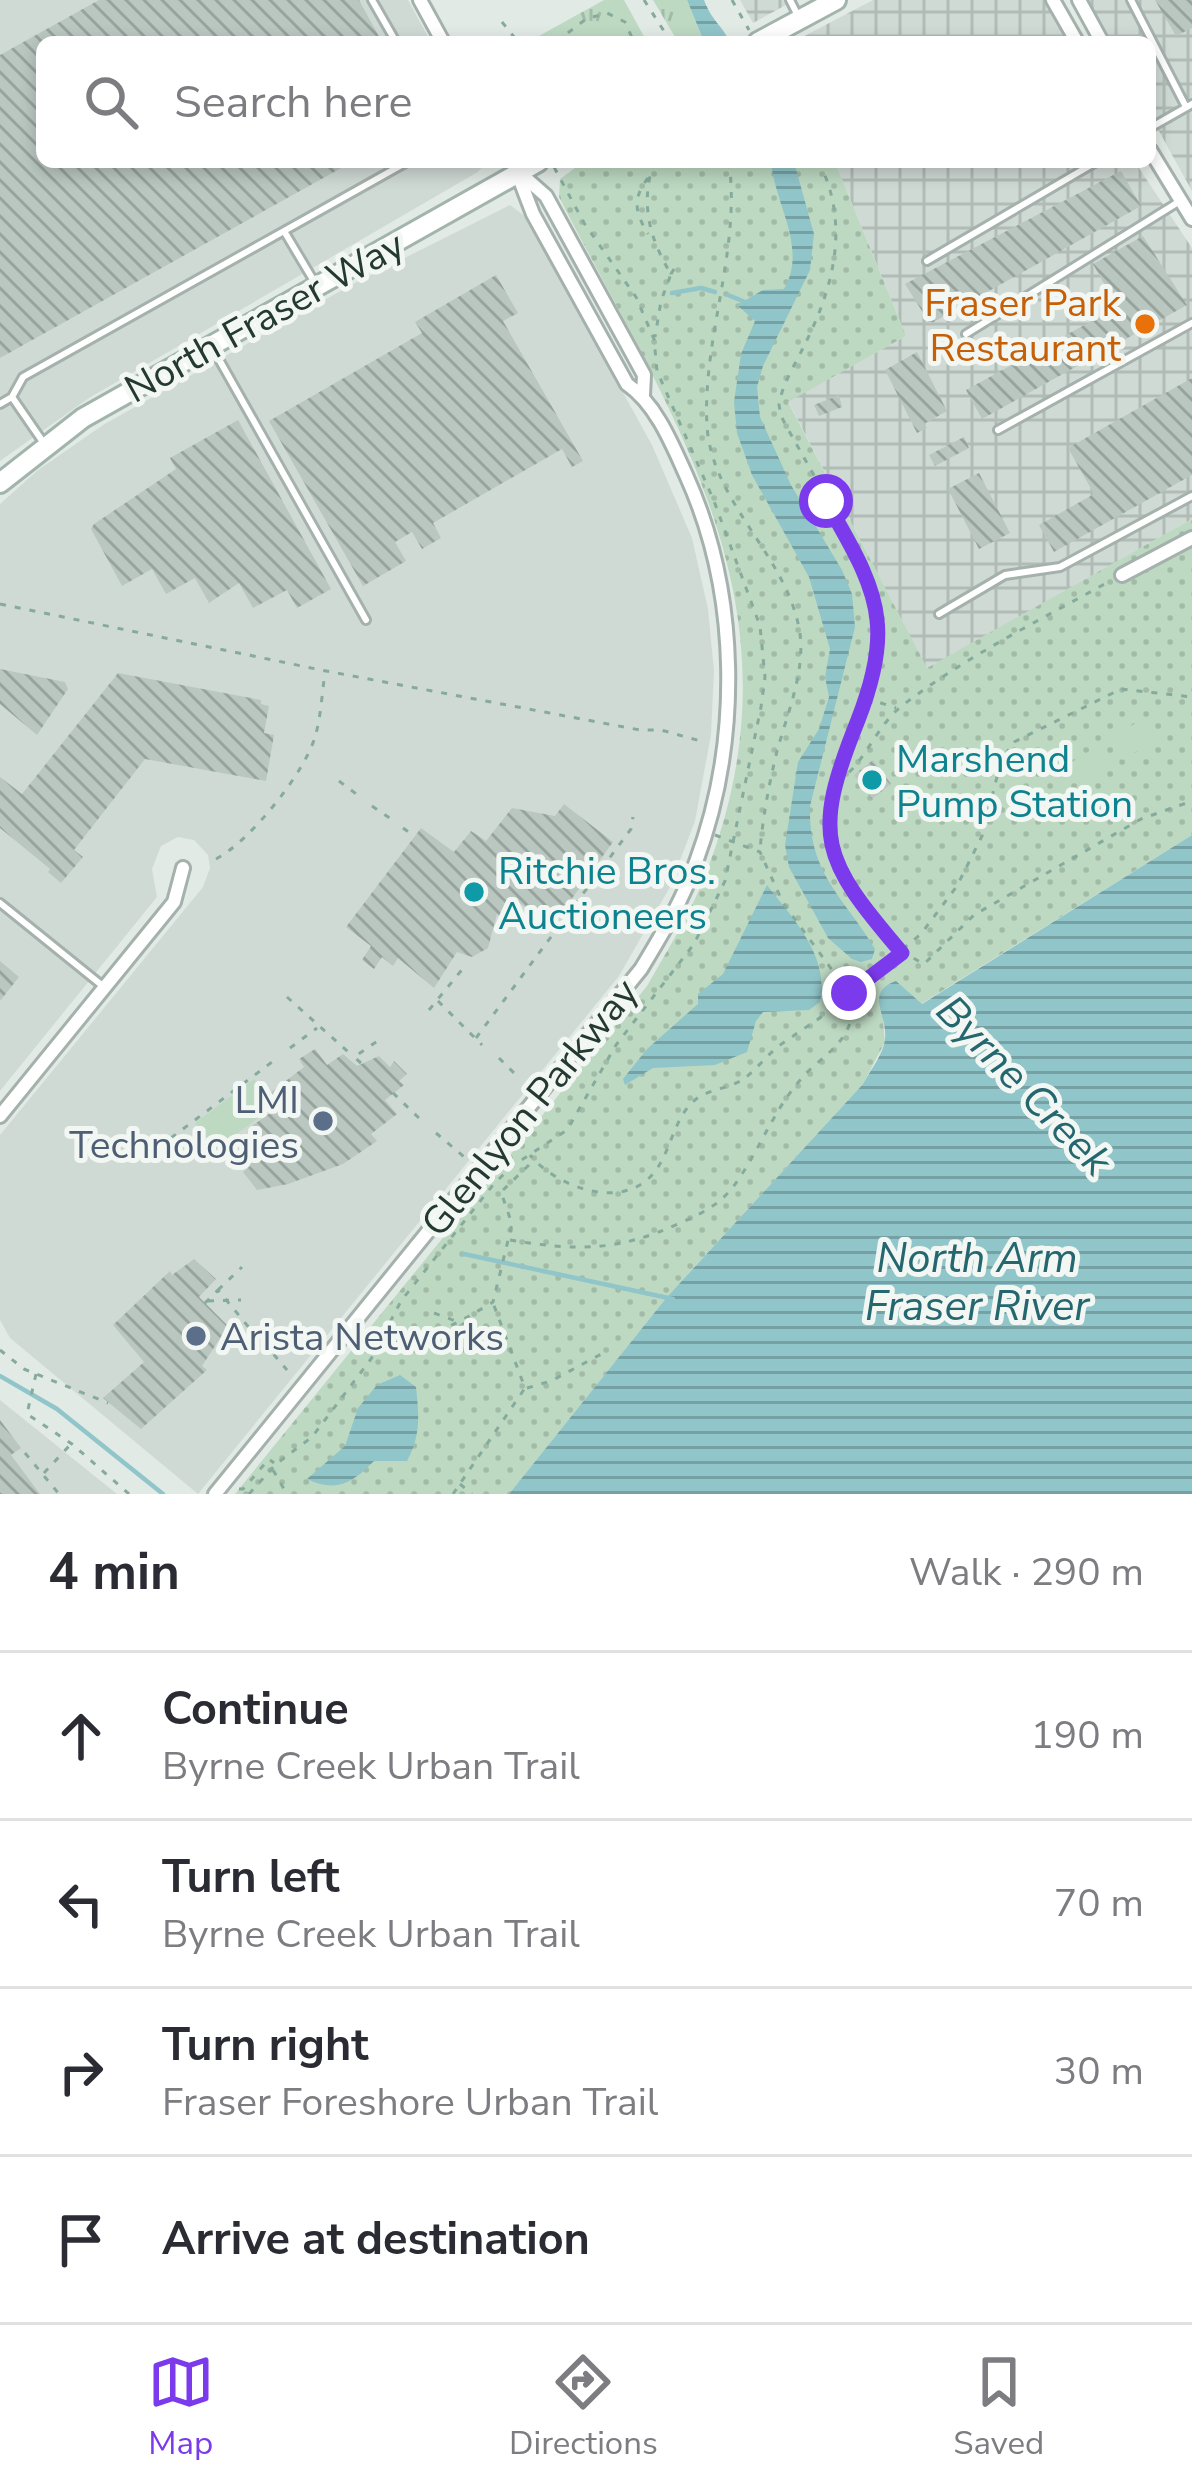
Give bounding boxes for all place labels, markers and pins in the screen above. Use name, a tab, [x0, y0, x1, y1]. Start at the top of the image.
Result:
place label: Fraser Park Restaurant	[924, 277, 1121, 375]
marker: Fraser Park Restaurant	[1132, 311, 1158, 337]
place label: Marshend Pump Station	[896, 733, 1133, 831]
marker: Marshend Pump Station	[859, 767, 885, 793]
place label: Ritchie Bros. Auctioneers	[498, 845, 716, 943]
marker: Ritchie Bros. Auctioneers	[461, 879, 487, 905]
place label: LMI Technologies	[69, 1074, 299, 1172]
marker: LMI Technologies	[310, 1108, 336, 1134]
place label: Arista Networks	[220, 1311, 504, 1364]
marker: Arista Networks	[183, 1323, 209, 1349]

